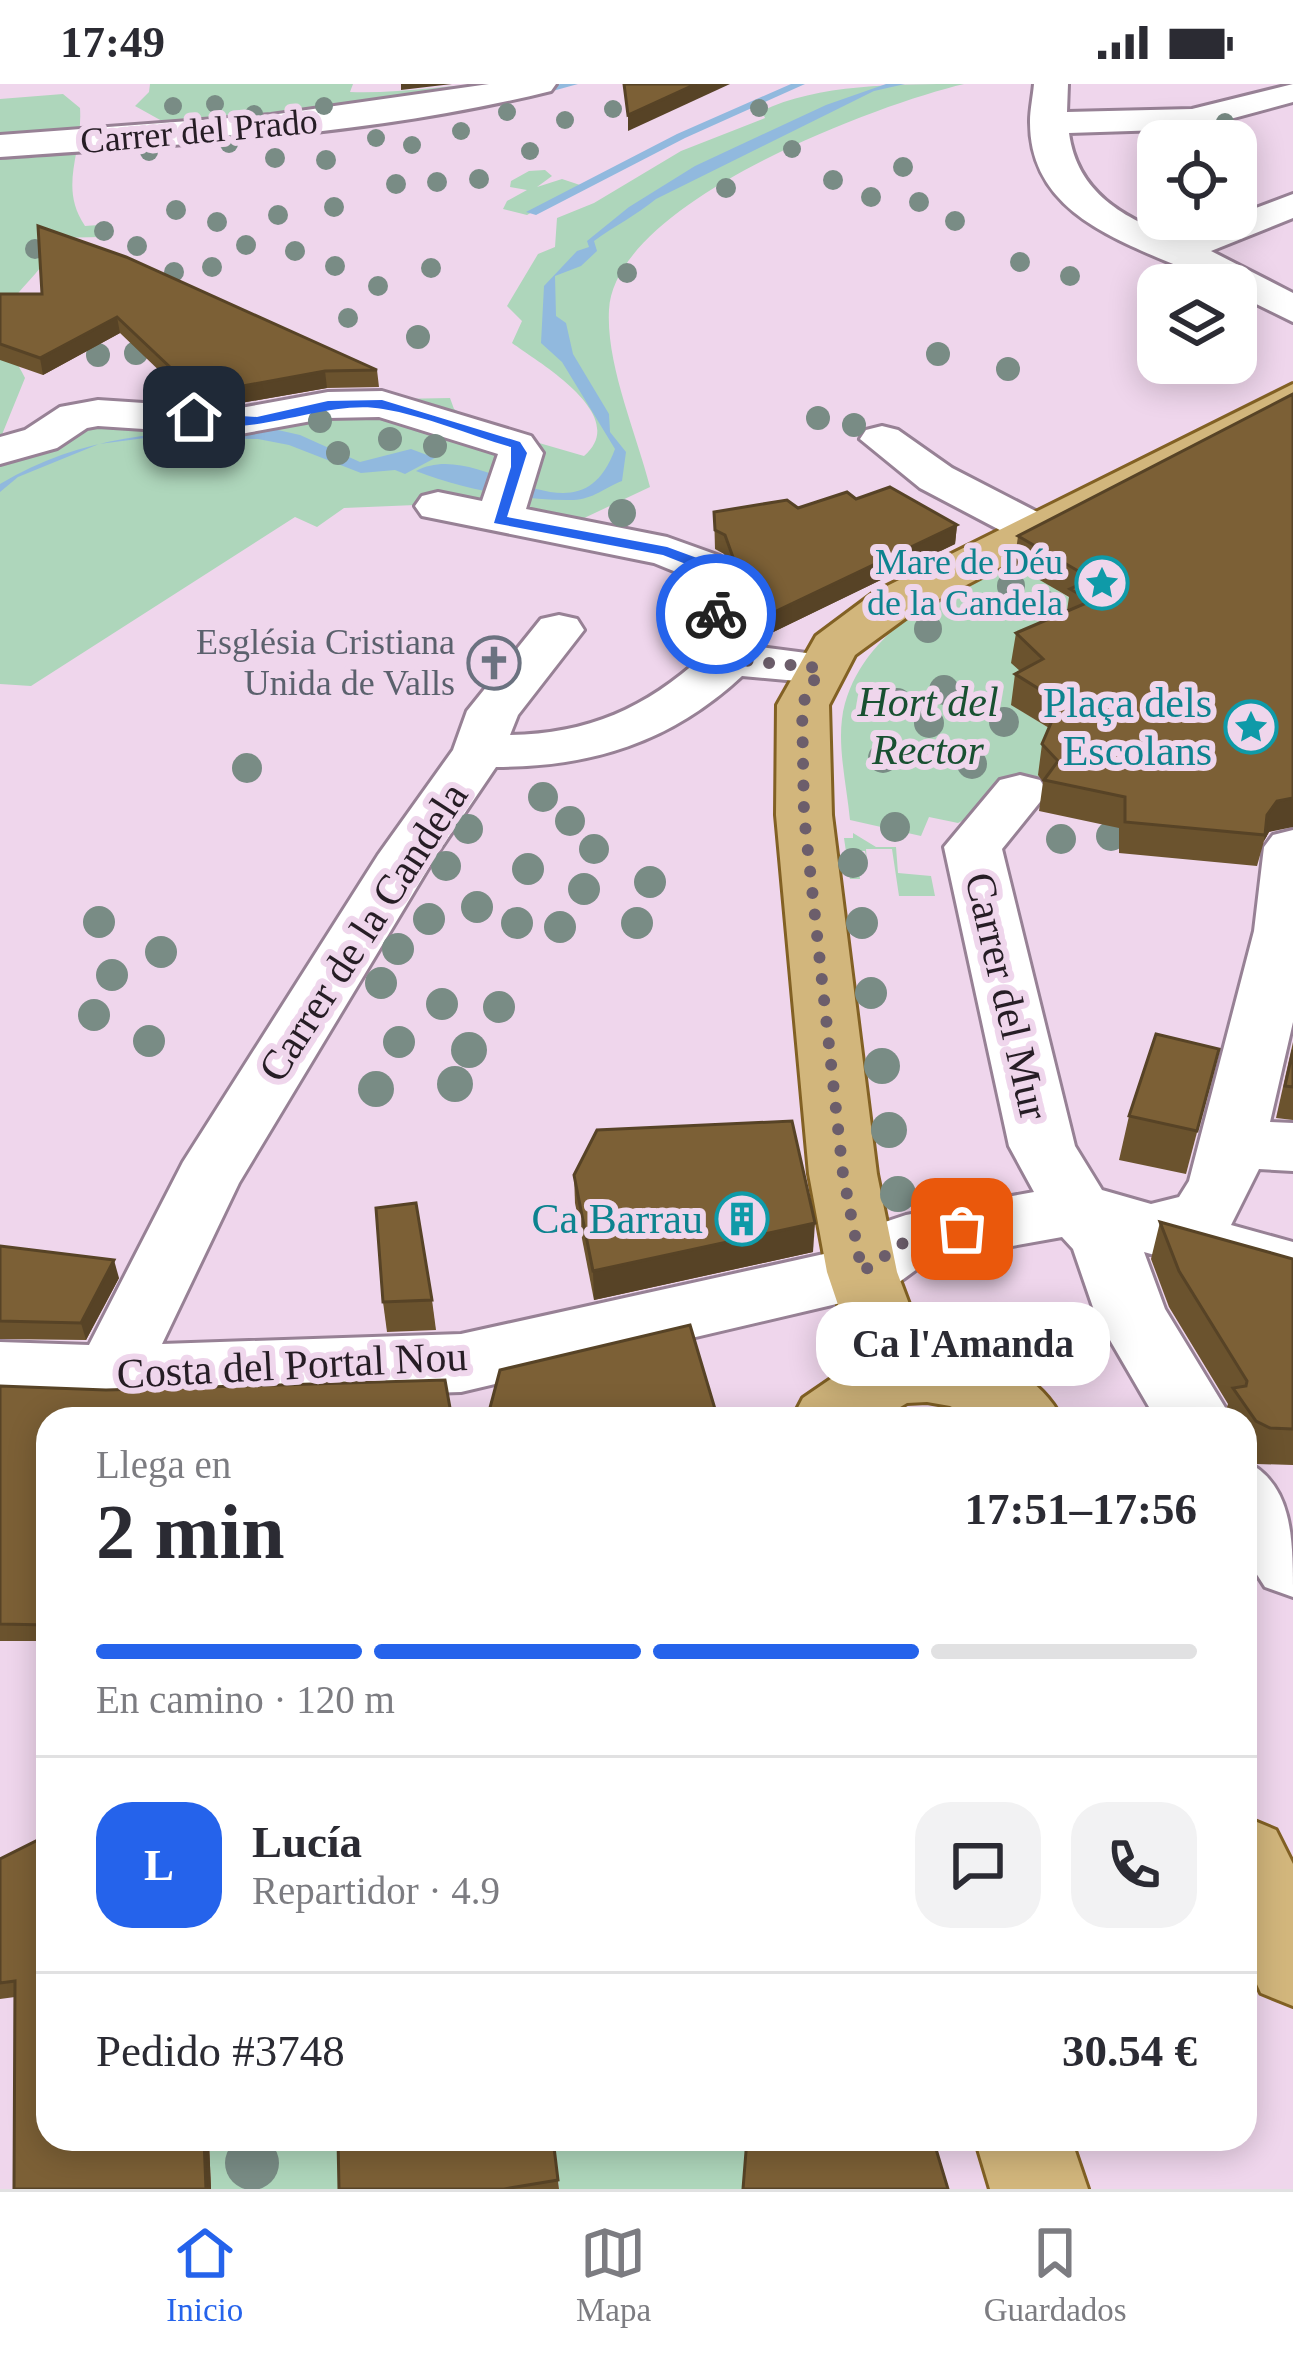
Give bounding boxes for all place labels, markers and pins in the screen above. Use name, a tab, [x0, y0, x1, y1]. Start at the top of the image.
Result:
pin	[143, 366, 245, 468]
place label: Mare de Déu de la Candela	[867, 542, 1063, 623]
place icon: Mare de Déu de la Candela	[1074, 555, 1130, 611]
place label: Església Cristiana Unida de Valls	[196, 622, 455, 703]
church icon: Església Cristiana Unida de Valls	[466, 635, 522, 691]
place label: Plaça dels Escolans	[1043, 680, 1212, 774]
place icon: Plaça dels Escolans	[1223, 699, 1279, 755]
pin	[911, 1178, 1013, 1280]
building icon: Ca Barrau	[714, 1191, 770, 1247]
place label: Ca Barrau	[532, 1196, 703, 1242]
callout: Ca l'Amanda	[815, 1301, 1109, 1385]

